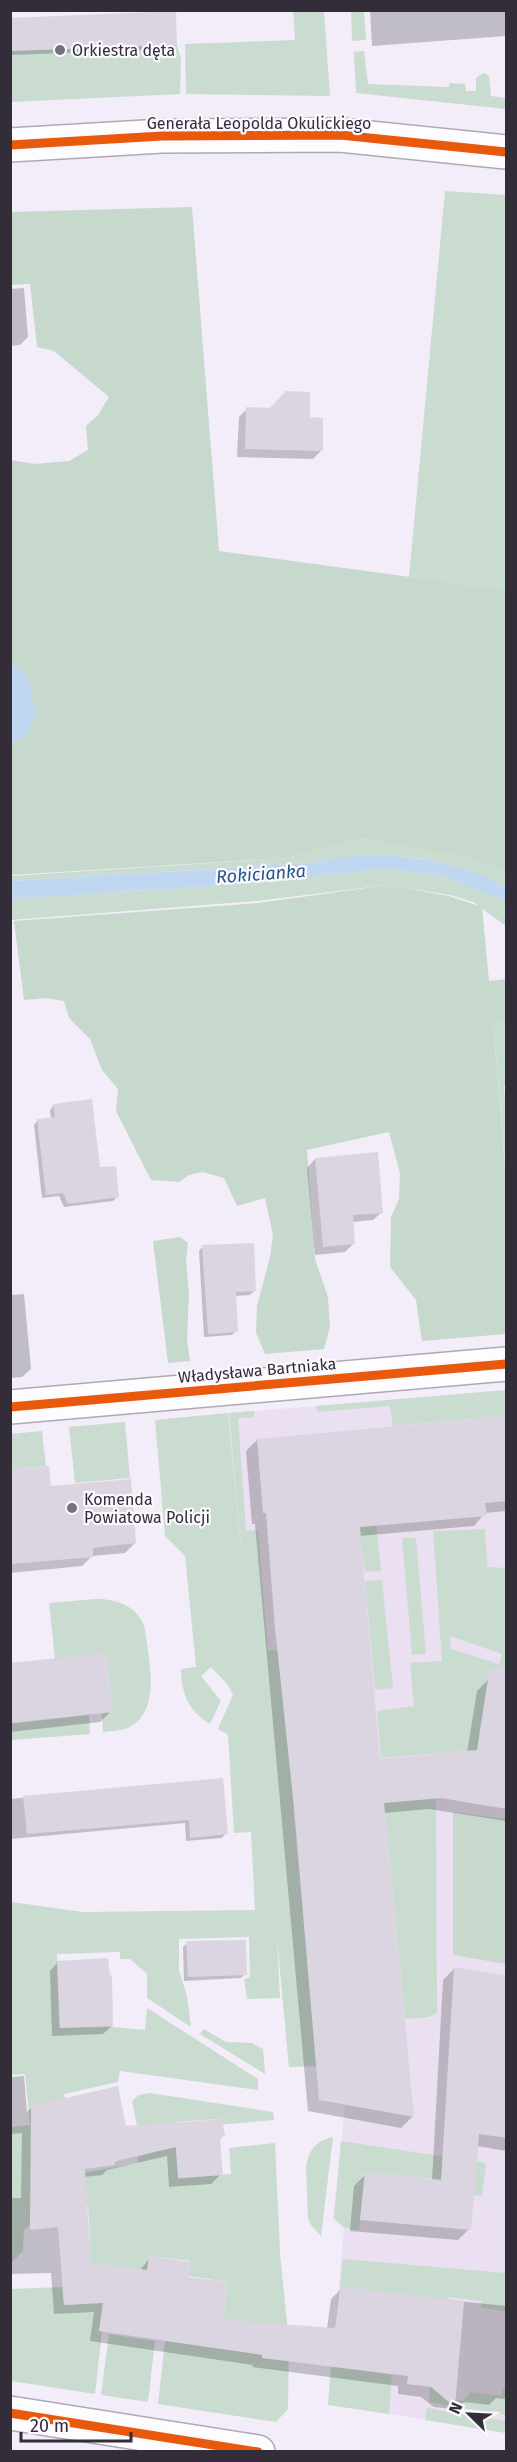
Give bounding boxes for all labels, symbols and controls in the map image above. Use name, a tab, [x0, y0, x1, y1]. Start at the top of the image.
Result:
place label: Orkiestra dęta	[72, 41, 175, 60]
marker: Orkiestra dęta	[53, 43, 67, 57]
street label: Generała Leopolda Okulickiego	[147, 114, 371, 133]
water label: Rokicianka	[215, 860, 307, 888]
street label: Władysława Bartniaka	[177, 1354, 337, 1387]
place label: Komenda Powiatowa Policji	[84, 1490, 210, 1527]
marker: Komenda Powiatowa Policji	[65, 1501, 79, 1515]
north arrow	[439, 2384, 499, 2444]
text: N	[445, 2399, 467, 2417]
scale bar	[21, 2405, 130, 2443]
text: 20 m	[30, 2415, 69, 2437]

